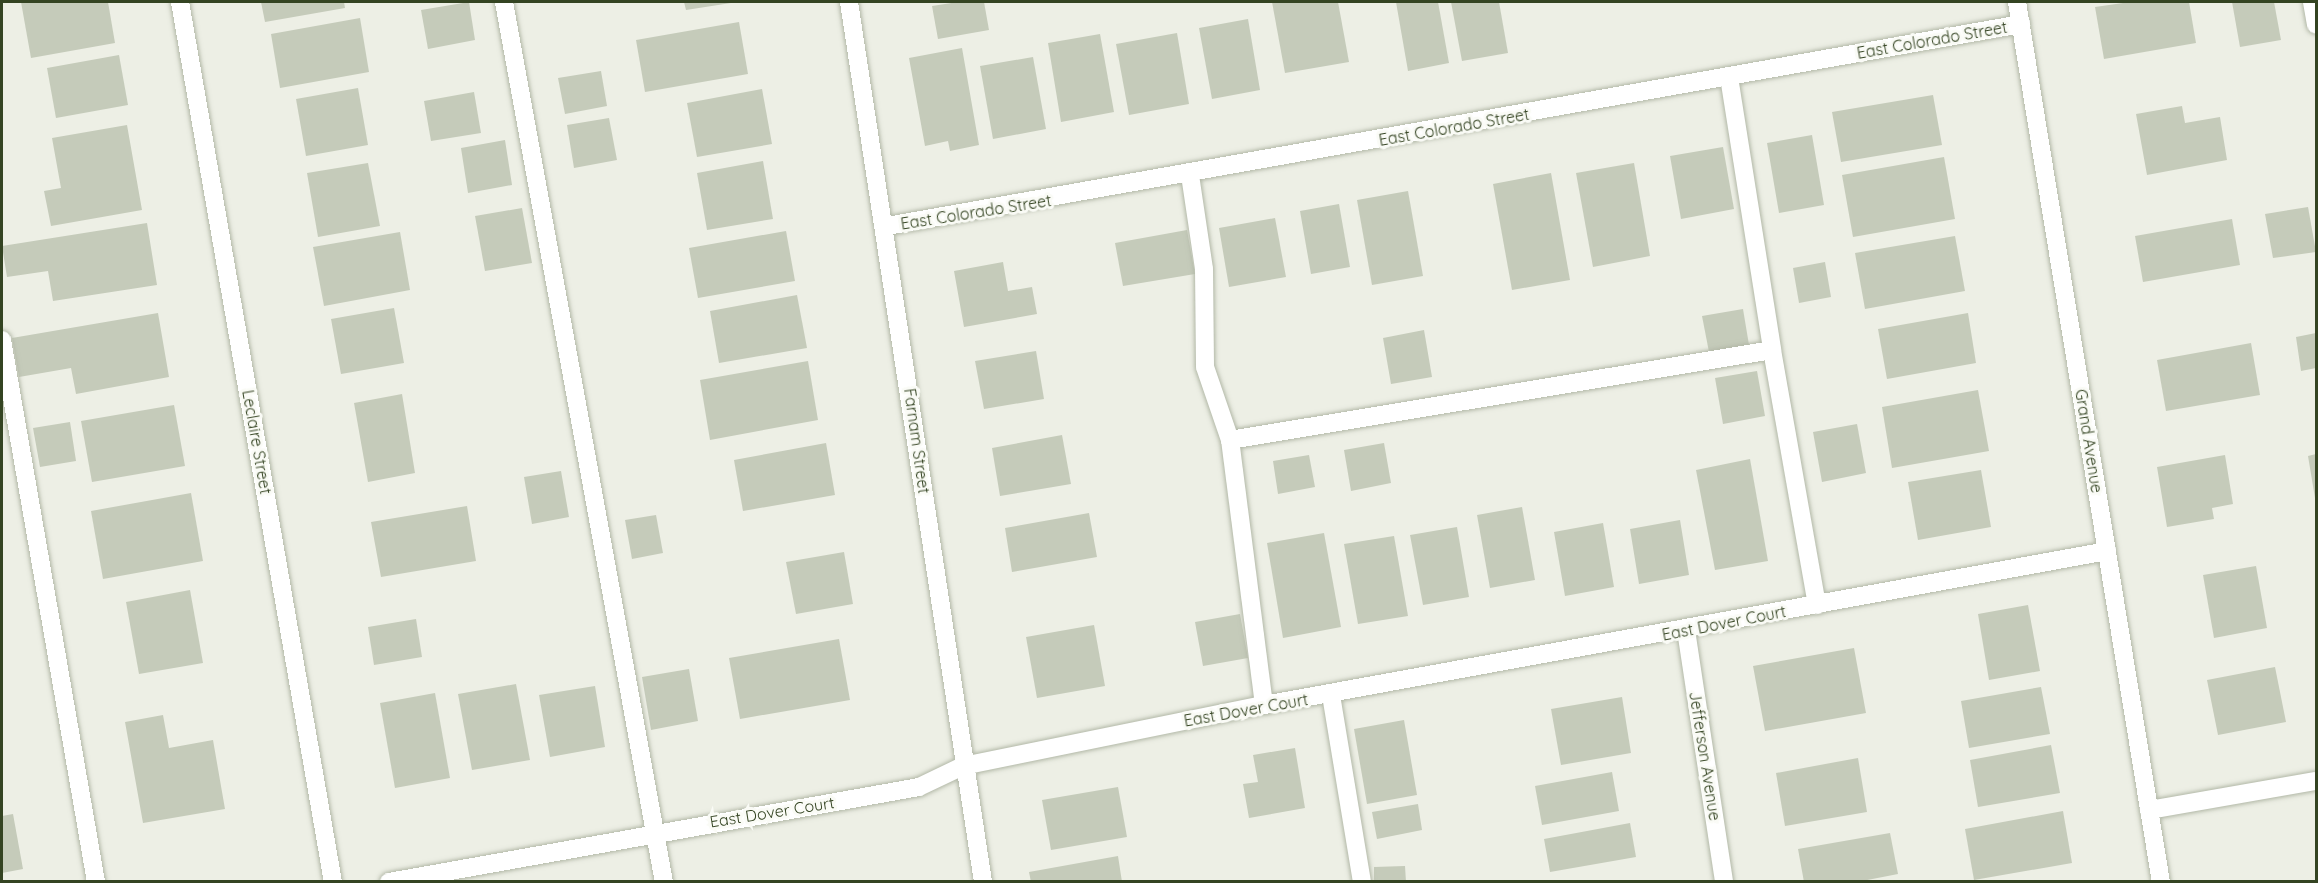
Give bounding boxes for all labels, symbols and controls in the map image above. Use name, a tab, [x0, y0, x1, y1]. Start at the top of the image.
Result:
street label: East Colorado Street	[1855, 17, 2009, 63]
street label: East Colorado Street	[1377, 104, 1531, 150]
street label: East Colorado Street	[899, 191, 1053, 233]
street label: Farnam Street	[900, 387, 934, 495]
street label: Leclaire Street	[238, 388, 276, 496]
street label: Grand Avenue	[2071, 388, 2107, 494]
street label: East Dover Court	[1660, 602, 1788, 644]
street label: East Dover Court	[1182, 690, 1310, 730]
street label: Jefferson Avenue	[1685, 690, 1725, 822]
street label: East Dover Court	[708, 793, 836, 831]

